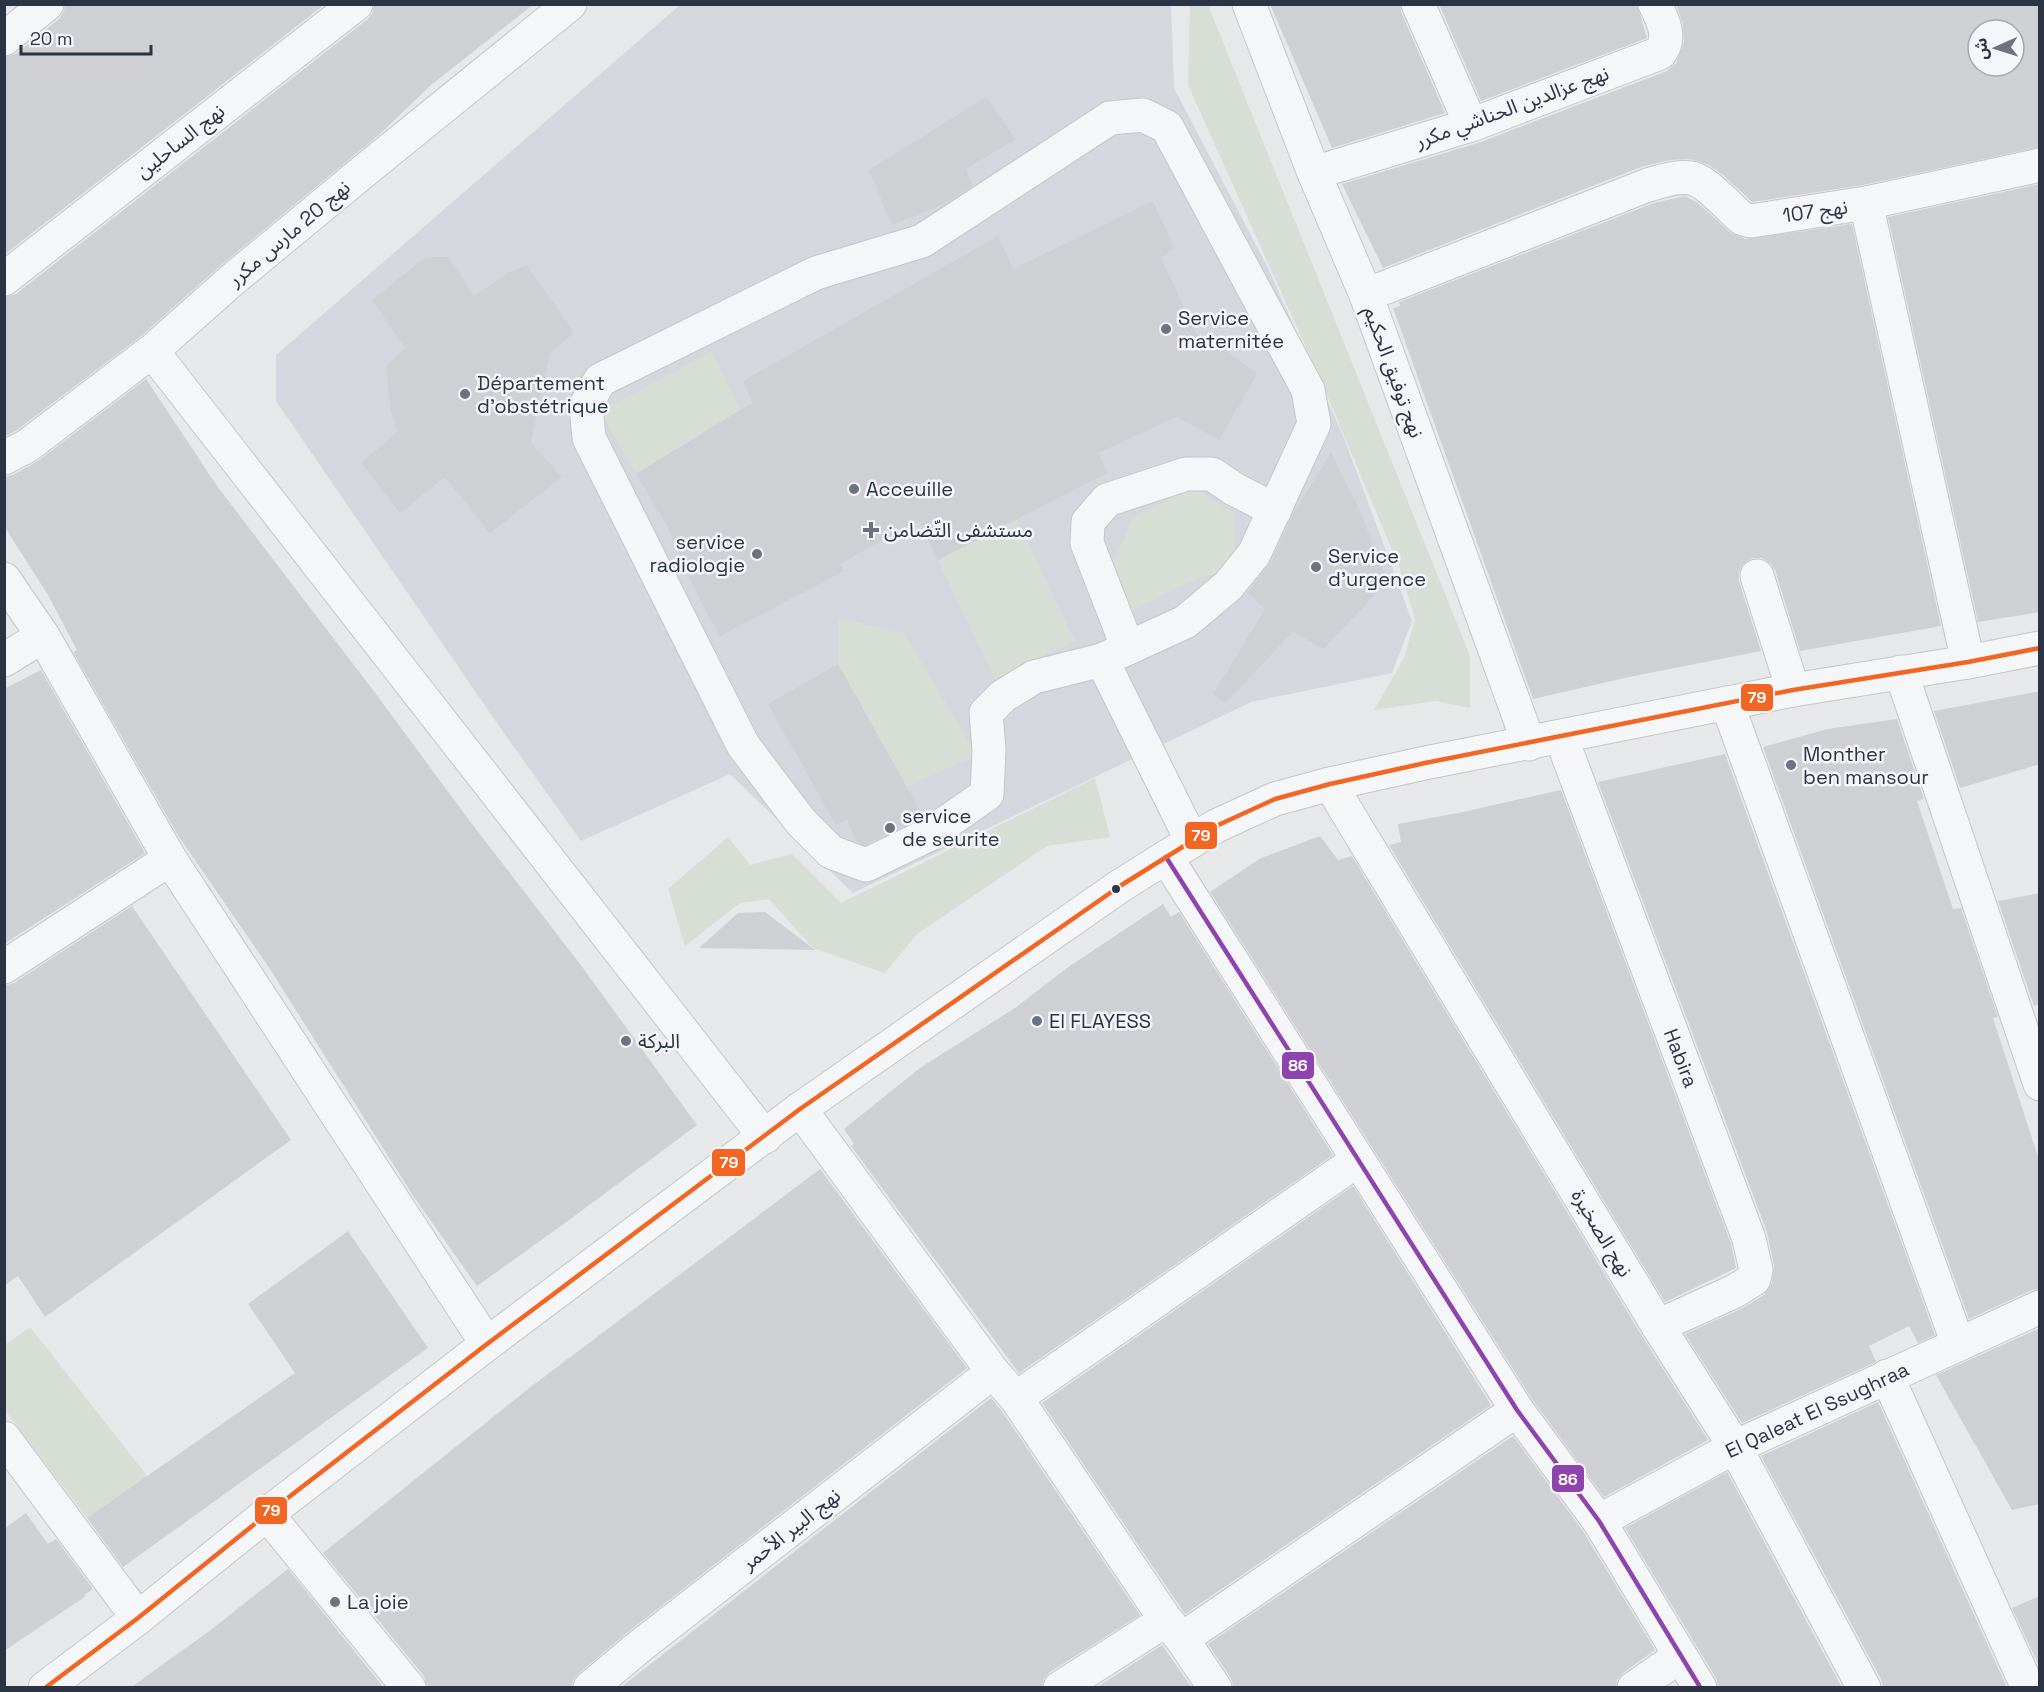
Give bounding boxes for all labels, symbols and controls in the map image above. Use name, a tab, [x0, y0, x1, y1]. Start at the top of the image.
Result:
scale bar	[21, 18, 152, 56]
north arrow	[1966, 18, 2026, 78]
text: 20 m	[30, 27, 73, 50]
text: ش	[1970, 37, 1993, 60]
street label: نهج عزالدين الحناشي مكرر	[1411, 60, 1613, 157]
street label: نهج الساحلين	[130, 98, 231, 186]
street label: نهج 20 مارس مكرر	[222, 174, 357, 294]
street label: نهج 107	[1781, 194, 1850, 230]
street label: نهج توفيق الحكيم	[1356, 303, 1430, 442]
place label: Service maternitée	[1178, 305, 1284, 354]
marker: Service maternitée	[1159, 322, 1173, 336]
place label: Département d'obstétrique	[477, 370, 609, 419]
marker: Département d'obstétrique	[458, 387, 472, 401]
place label: Acceuille	[866, 476, 953, 502]
marker: Acceuille	[847, 482, 861, 496]
place label: مستشفى التّضامن	[884, 517, 1033, 543]
marker: مستشفى التّضامن	[862, 521, 880, 539]
place label: service radiologie	[650, 529, 745, 578]
place label: Service d'urgence	[1328, 543, 1426, 592]
marker: service radiologie	[750, 547, 764, 561]
marker: Service d'urgence	[1309, 560, 1323, 574]
line badge: 79	[1740, 683, 1774, 712]
text: 79	[1748, 687, 1766, 708]
place label: Monther ben mansour	[1803, 741, 1929, 790]
marker: Monther ben mansour	[1784, 758, 1798, 772]
place label: service de seurite	[902, 803, 1000, 852]
marker: service de seurite	[883, 821, 897, 835]
line badge: 79	[1184, 821, 1218, 850]
text: 79	[1192, 825, 1210, 846]
unlabelled marker	[1110, 883, 1122, 895]
place label: El FLAYESS	[1049, 1008, 1151, 1034]
marker: El FLAYESS	[1030, 1014, 1044, 1028]
street label: Habira	[1658, 1025, 1704, 1091]
place label: البركة	[638, 1028, 680, 1054]
marker: البركة	[619, 1034, 633, 1048]
line badge: 86	[1281, 1051, 1315, 1080]
text: 86	[1288, 1055, 1308, 1076]
line badge: 79	[711, 1148, 746, 1177]
text: 79	[720, 1152, 738, 1173]
street label: نهج الصخيرة	[1564, 1184, 1638, 1283]
street label: El Qaleat El Ssughraa	[1721, 1356, 1913, 1464]
line badge: 86	[1551, 1464, 1585, 1493]
text: 86	[1558, 1469, 1578, 1490]
street label: نهج البير الأحمر	[735, 1482, 847, 1578]
line badge: 79	[254, 1496, 288, 1525]
text: 79	[262, 1500, 280, 1521]
place label: La joie	[347, 1589, 409, 1615]
marker: La joie	[328, 1595, 342, 1609]

